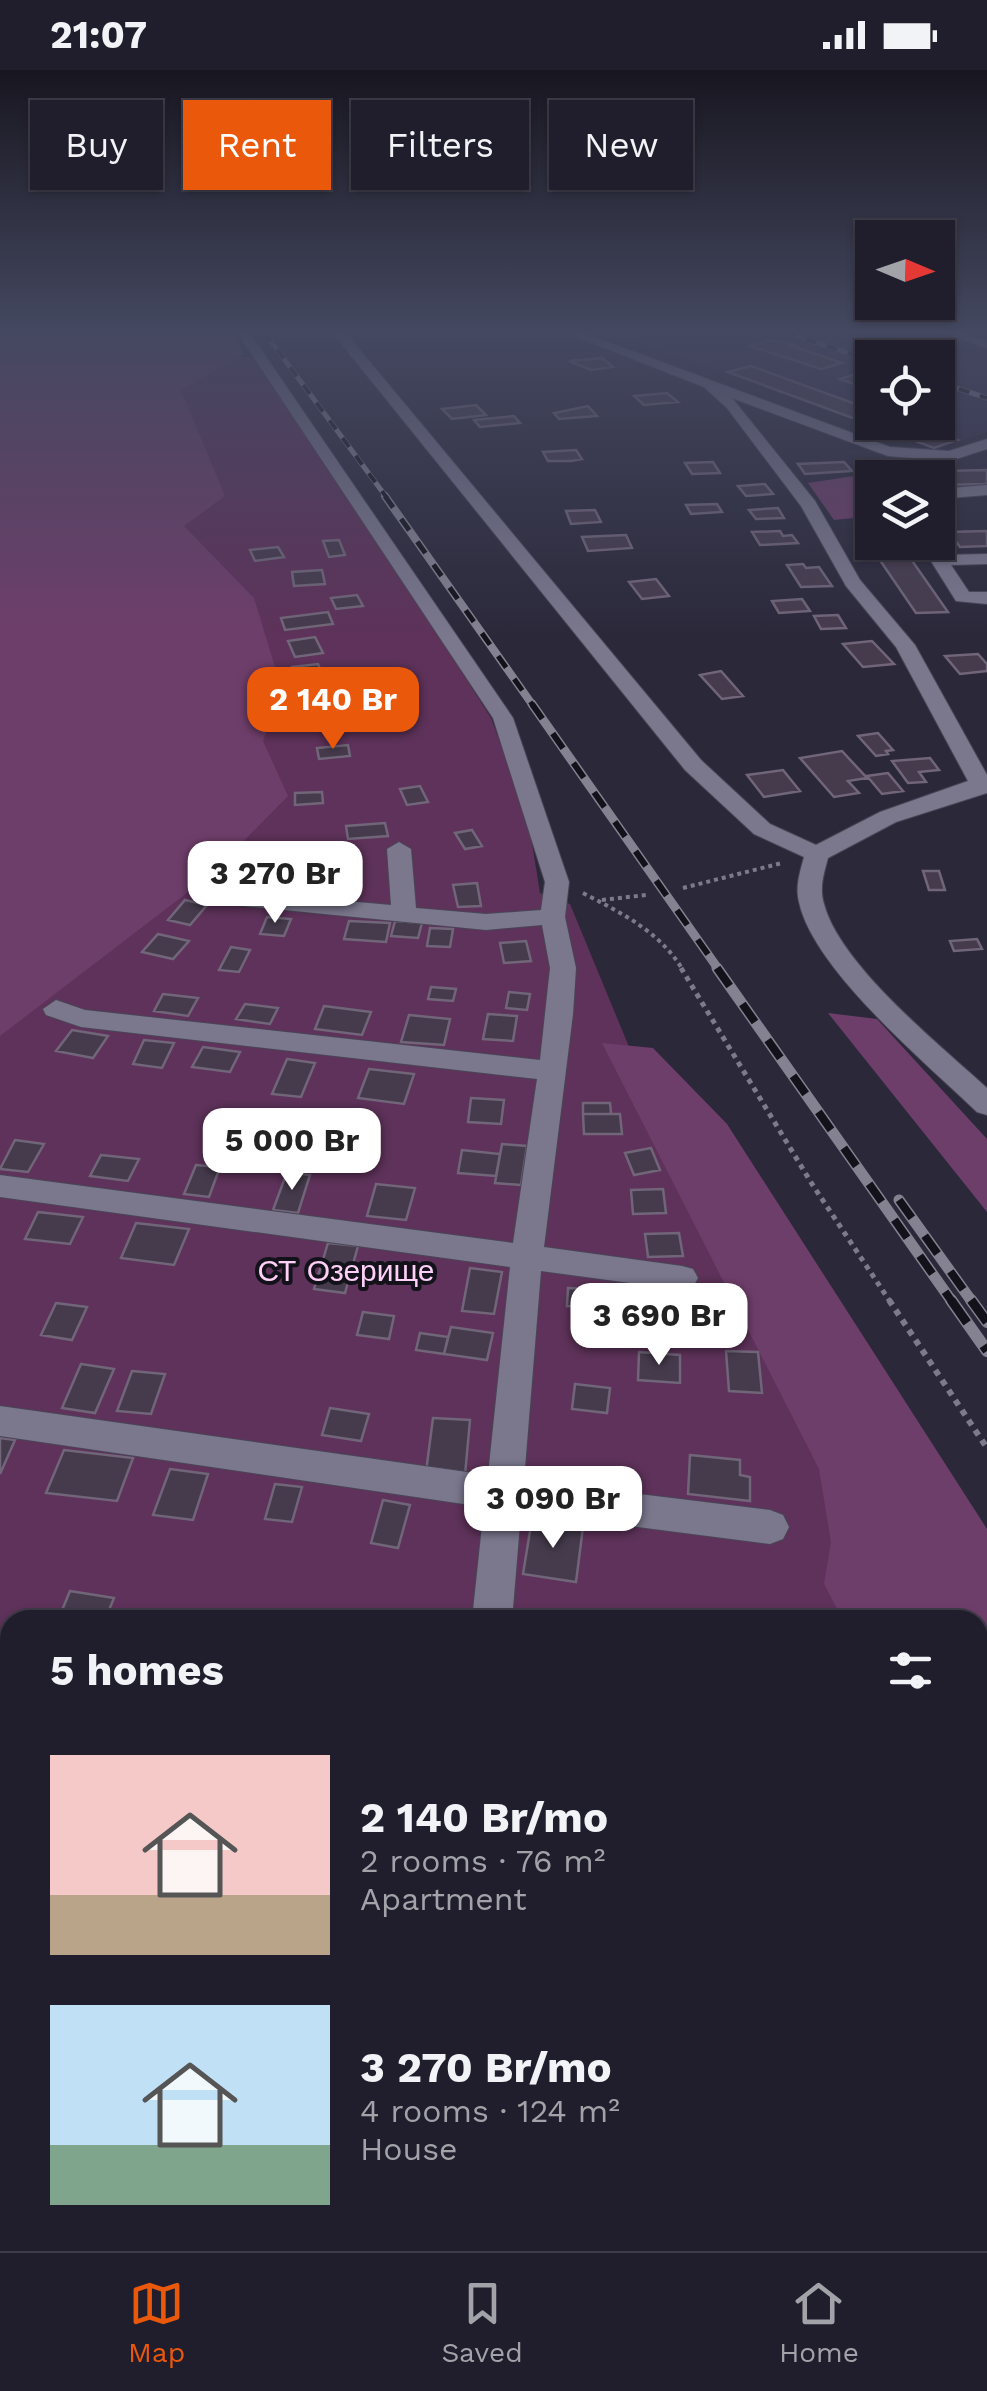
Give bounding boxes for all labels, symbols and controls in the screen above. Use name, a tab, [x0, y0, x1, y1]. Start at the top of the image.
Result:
text: 21:07	[50, 13, 147, 57]
chip: Buy	[30, 100, 163, 190]
chip: Rent	[183, 100, 331, 190]
chip: Filters	[351, 100, 529, 190]
chip: New	[549, 100, 693, 190]
north arrow	[855, 220, 955, 320]
map controls	[855, 220, 955, 560]
button: locate	[855, 340, 955, 440]
button: layers	[855, 460, 955, 560]
pin: 2 140 Br	[230, 667, 436, 752]
text: 2 140 Br	[269, 680, 397, 718]
pin: 3 270 Br	[172, 841, 378, 926]
text: 3 270 Br	[210, 854, 340, 892]
pin: 5 000 Br	[189, 1108, 395, 1193]
text: 5 000 Br	[225, 1121, 359, 1159]
park label: СТ Озерище	[257, 1253, 435, 1288]
pin: 3 690 Br	[556, 1283, 762, 1368]
text: 3 690 Br	[593, 1296, 725, 1334]
pin: 3 090 Br	[450, 1466, 656, 1551]
text: 3 090 Br	[486, 1479, 620, 1517]
icon: filters	[883, 1643, 938, 1698]
text: 5 homes	[50, 1646, 224, 1695]
text: 2 140 Br/mo	[360, 1793, 608, 1842]
icon: home	[130, 1795, 250, 1915]
text: 2 rooms · 76 m²	[360, 1842, 606, 1880]
text: Apartment	[360, 1880, 527, 1918]
text: 3 270 Br/mo	[360, 2043, 612, 2092]
icon: home	[130, 2045, 250, 2165]
text: 4 rooms · 124 m²	[360, 2092, 620, 2130]
text: House	[360, 2130, 458, 2168]
tab: Map	[128, 2276, 185, 2369]
tab: Saved	[441, 2276, 523, 2369]
tab: Home	[779, 2276, 859, 2369]

